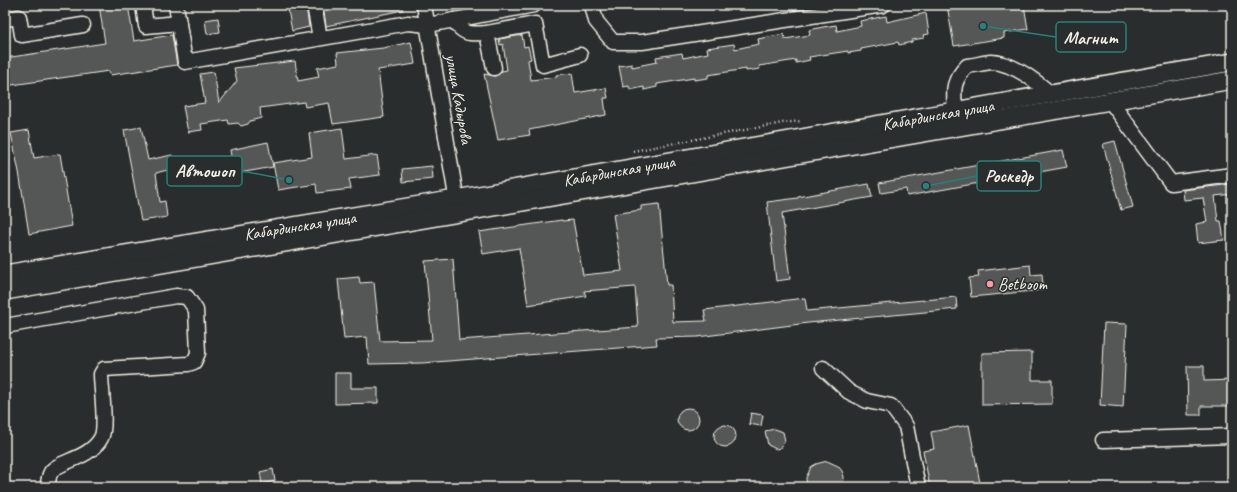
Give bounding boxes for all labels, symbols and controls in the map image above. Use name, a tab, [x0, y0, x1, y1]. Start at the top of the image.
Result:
callout: Магнит	[1056, 22, 1126, 52]
text: Магнит	[1064, 27, 1119, 49]
street label: улица Кадырова	[441, 52, 477, 147]
street label: Кабардинская улица	[881, 95, 996, 135]
street label: Кабардинская улица	[562, 151, 677, 191]
callout: Автошоп	[167, 156, 242, 186]
text: Автошоп	[175, 160, 236, 182]
callout: Роскедр	[977, 161, 1041, 191]
text: Роскедр	[985, 165, 1034, 187]
street label: Кабардинская улица	[243, 207, 358, 245]
place label: Betboom	[998, 274, 1047, 295]
marker: Betboom	[985, 279, 995, 289]

